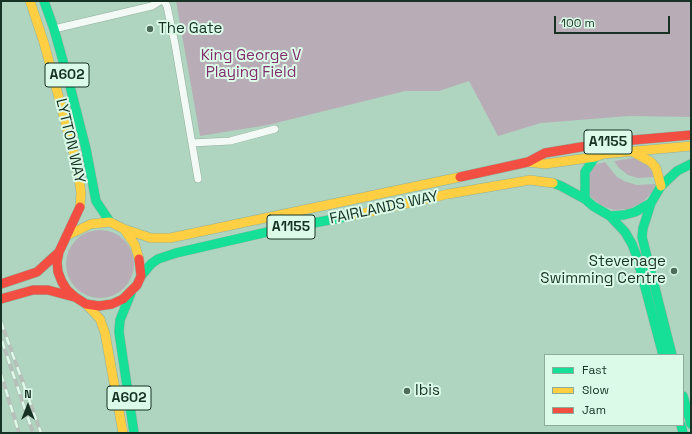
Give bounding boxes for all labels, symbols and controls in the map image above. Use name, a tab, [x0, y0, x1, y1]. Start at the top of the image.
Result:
scale bar	[556, 8, 672, 34]
text: 100 m	[561, 15, 595, 31]
place label: The Gate	[158, 20, 222, 38]
marker: The Gate	[145, 24, 155, 34]
park label: King George V Playing Field	[201, 47, 301, 82]
road number: A602	[45, 63, 89, 87]
street label: LYTTON WAY	[51, 97, 89, 185]
road number: A1155	[584, 130, 632, 154]
street label: FAIRLANDS WAY	[328, 188, 440, 228]
road number: A1155	[267, 215, 315, 239]
place label: Stevenage Swimming Centre	[540, 253, 666, 288]
marker: Stevenage Swimming Centre	[669, 266, 679, 276]
legend	[544, 354, 684, 426]
text: Fast	[582, 362, 607, 378]
place label: Ibis	[415, 382, 440, 400]
text: Slow	[582, 382, 609, 398]
north arrow	[8, 386, 48, 426]
road number: A602	[107, 386, 151, 410]
marker: Ibis	[402, 386, 412, 396]
text: N	[24, 387, 32, 401]
text: Jam	[582, 402, 606, 418]

